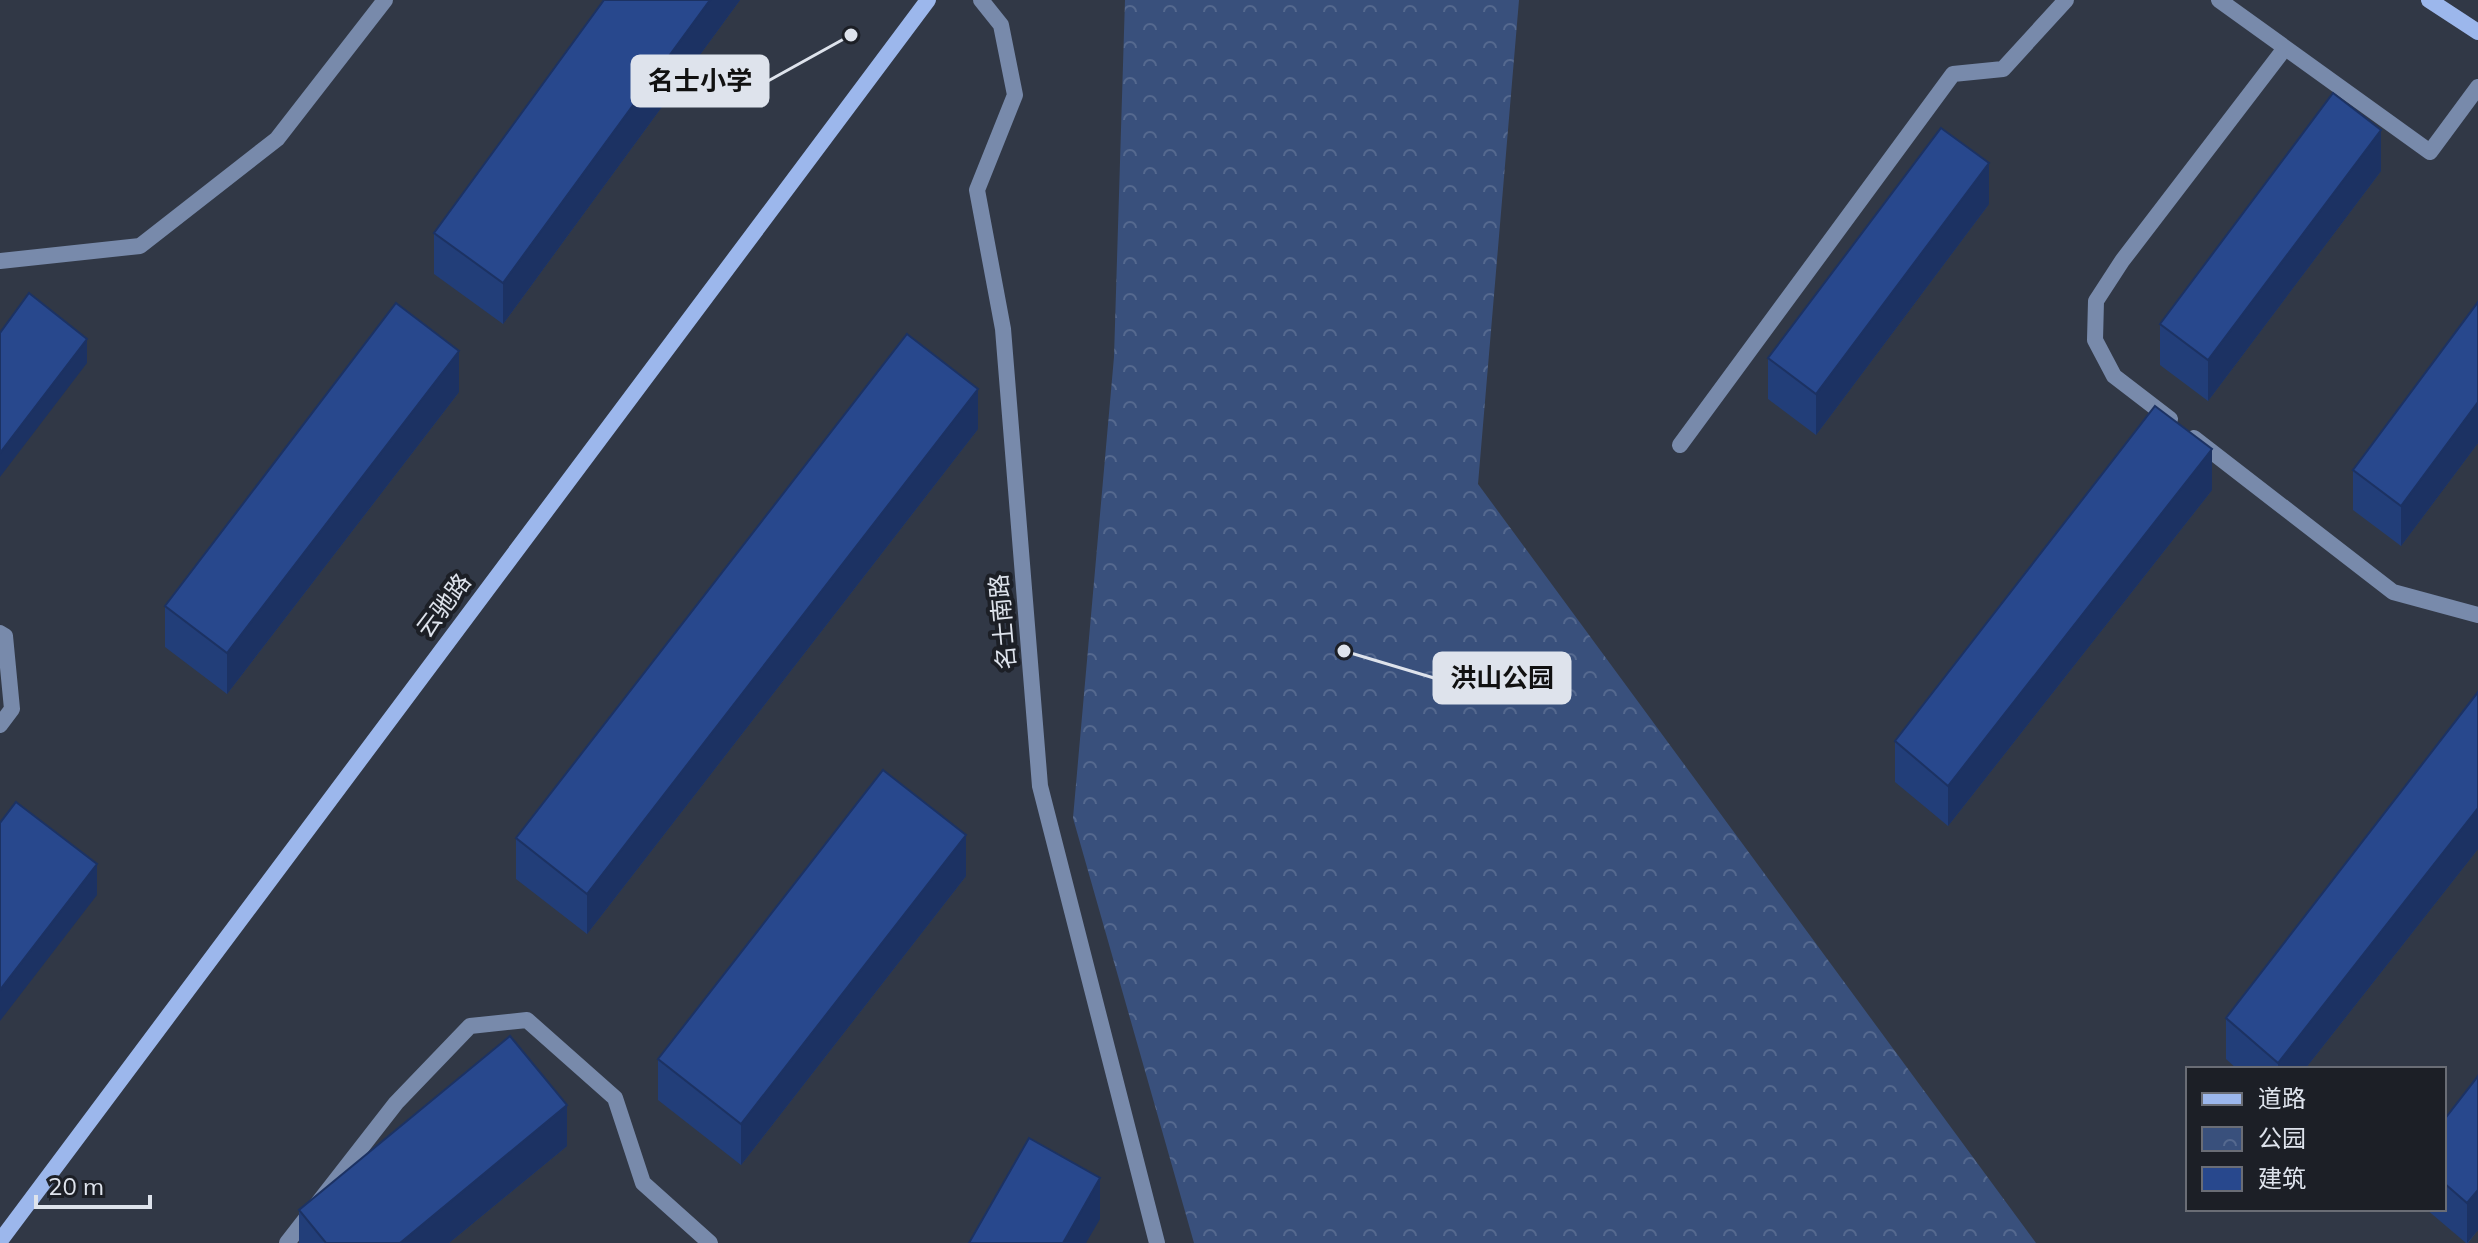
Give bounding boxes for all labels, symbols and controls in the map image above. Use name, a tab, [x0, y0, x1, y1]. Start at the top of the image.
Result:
callout: 名士小学	[632, 56, 768, 106]
text: 名士小学	[648, 64, 752, 97]
street label: 云驰路	[409, 567, 477, 643]
street label: 名士南路	[983, 573, 1021, 671]
callout: 洪山公园	[1434, 653, 1570, 703]
text: 洪山公园	[1450, 661, 1554, 694]
legend	[2186, 1067, 2446, 1211]
text: 道路	[2258, 1083, 2306, 1113]
text: 公园	[2258, 1123, 2306, 1153]
scale bar	[36, 1159, 150, 1209]
text: 建筑	[2258, 1163, 2306, 1193]
text: 20 m	[48, 1171, 104, 1201]

